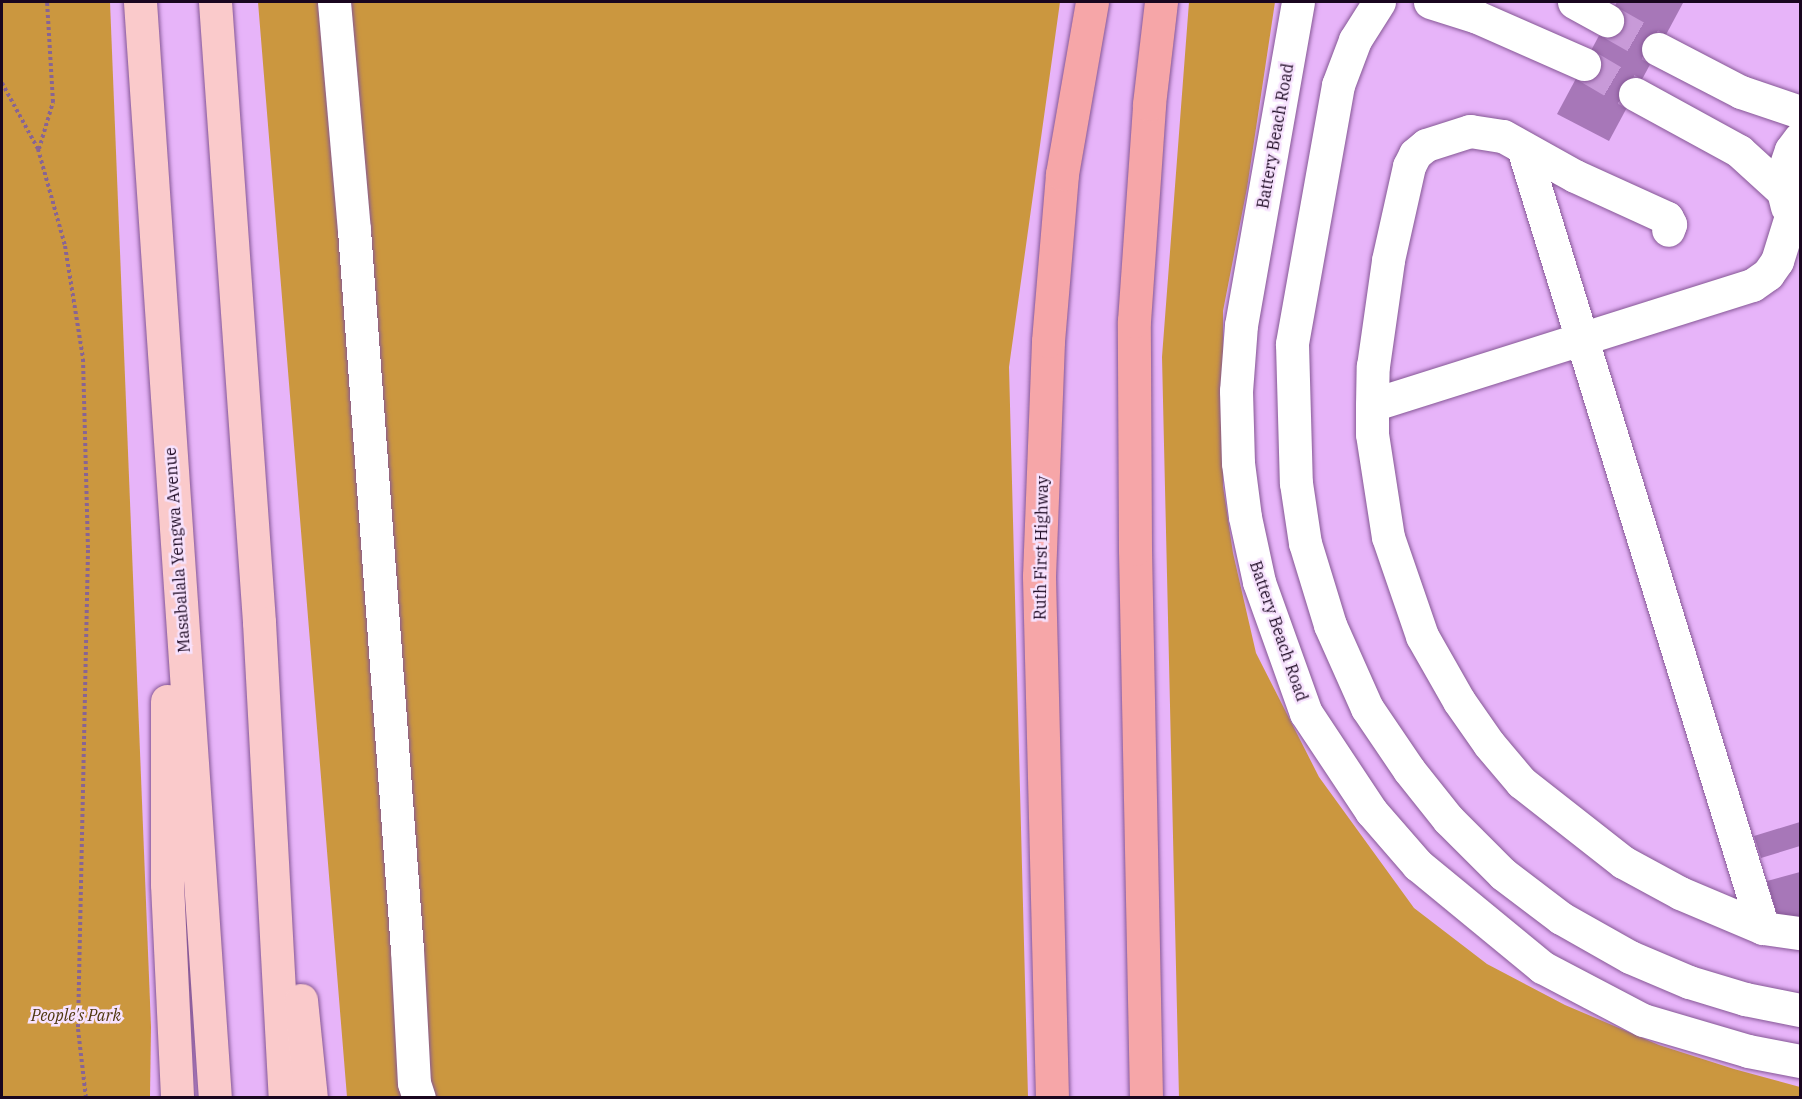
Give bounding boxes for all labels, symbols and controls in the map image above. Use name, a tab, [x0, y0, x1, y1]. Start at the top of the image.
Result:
street label: Battery Beach Road	[1253, 62, 1297, 210]
street label: Masabalala Yengwa Avenue	[160, 447, 194, 653]
street label: Ruth First Highway	[1030, 476, 1052, 620]
street label: Battery Beach Road	[1246, 558, 1312, 704]
park label: People's Park	[31, 1005, 121, 1025]

